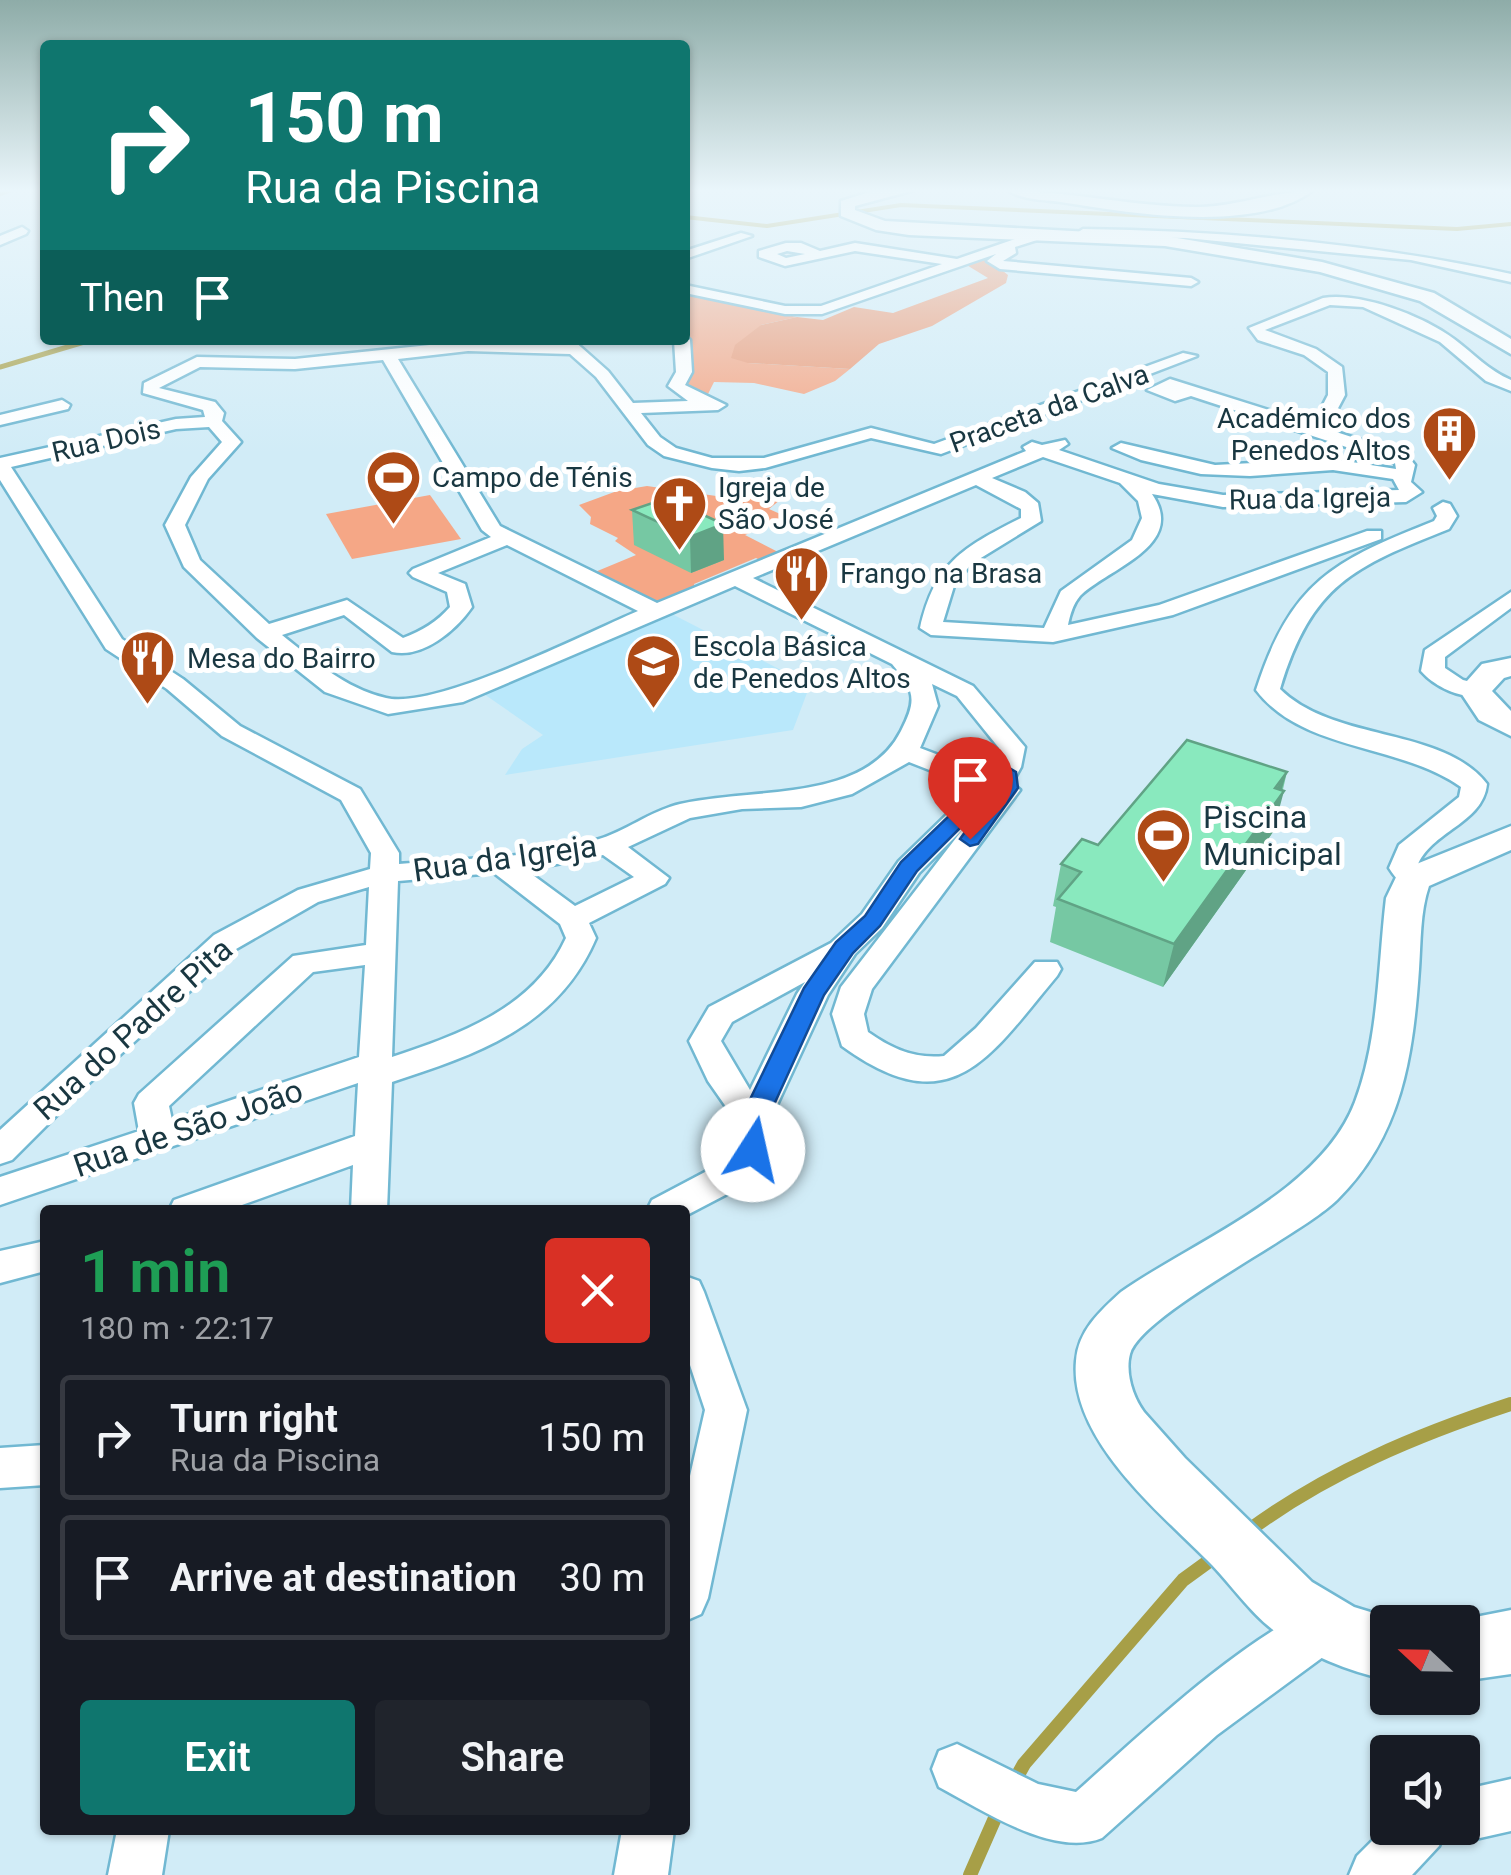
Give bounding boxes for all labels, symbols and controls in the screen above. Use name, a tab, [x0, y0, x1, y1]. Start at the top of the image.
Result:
text: 150 m	[245, 77, 444, 159]
icon: right	[80, 80, 210, 210]
text: Rua da Piscina	[245, 161, 541, 214]
icon: arrive	[185, 270, 240, 325]
text: Then	[80, 276, 165, 320]
street label: Praceta da Calva	[945, 357, 1153, 460]
place label: Académico dos Penedos Altos	[1217, 402, 1411, 467]
building icon: Académico dos Penedos Altos	[1420, 404, 1480, 483]
street label: Rua Dois	[49, 412, 164, 469]
sports icon: Campo de Ténis	[363, 447, 423, 526]
place label: Campo de Ténis	[432, 461, 633, 494]
place label: Igreja de São José	[718, 471, 834, 536]
church icon: Igreja de São José	[649, 473, 709, 552]
street label: Rua da Igreja	[1229, 481, 1391, 516]
restaurant icon: Frango na Brasa	[771, 543, 831, 622]
place label: Frango na Brasa	[840, 557, 1042, 590]
restaurant icon: Mesa do Bairro	[118, 628, 178, 707]
place label: Escola Básica de Penedos Altos	[693, 630, 911, 695]
school or university icon: Escola Básica de Penedos Altos	[624, 632, 684, 711]
place label: Mesa do Bairro	[187, 642, 376, 675]
pin	[928, 737, 1013, 840]
icon: arrive	[943, 752, 998, 807]
place label: Piscina Municipal	[1203, 798, 1342, 873]
sports icon: Piscina Municipal	[1134, 805, 1194, 884]
street label: Rua da Igreja	[411, 826, 599, 890]
street label: Rua do Padre Pita	[26, 930, 240, 1128]
street label: Rua de São João	[68, 1071, 308, 1185]
position arrow	[701, 1098, 805, 1202]
text: 1 min	[80, 1236, 230, 1307]
button: close	[545, 1238, 650, 1343]
text: 180 m · 22:17	[80, 1309, 274, 1347]
text: Turn right	[170, 1397, 338, 1441]
icon: right	[85, 1410, 140, 1465]
text: 150 m	[538, 1416, 645, 1460]
text: Rua da Piscina	[170, 1441, 380, 1479]
icon: arrive	[85, 1550, 140, 1605]
text: Arrive at destination	[170, 1556, 517, 1600]
text: 30 m	[560, 1556, 645, 1600]
north arrow	[1370, 1605, 1480, 1715]
map controls	[1370, 1605, 1480, 1845]
button: Exit	[80, 1700, 355, 1815]
button: Share	[375, 1700, 650, 1815]
button: sound	[1370, 1735, 1480, 1845]

